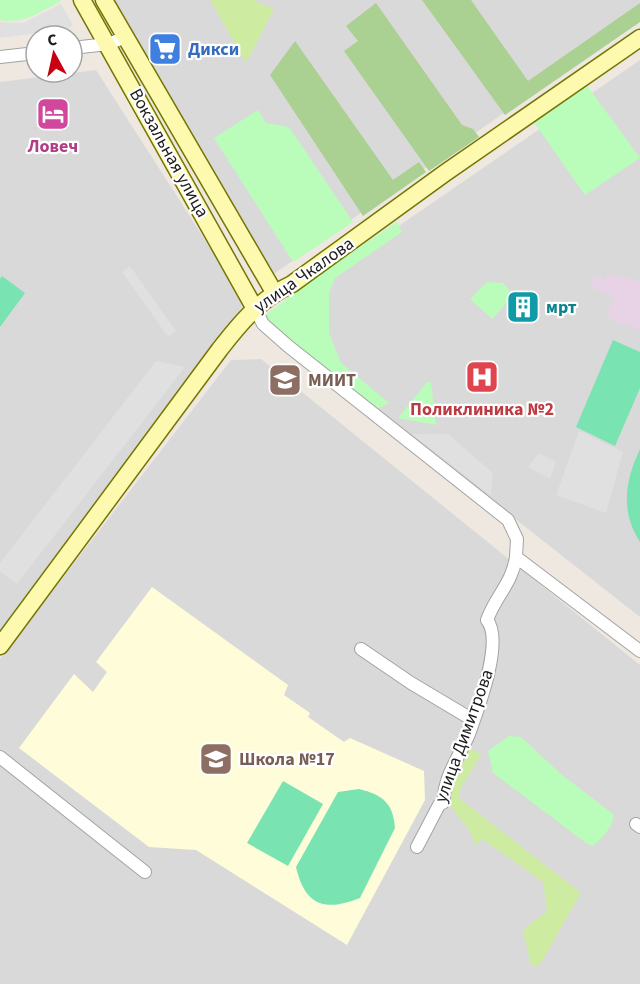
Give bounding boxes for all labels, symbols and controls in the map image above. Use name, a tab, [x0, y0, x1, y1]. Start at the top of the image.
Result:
north arrow	[24, 24, 84, 84]
text: С	[46, 29, 58, 52]
supermarket icon: Дикси	[147, 31, 183, 67]
place label: Дикси	[188, 37, 239, 62]
street label: Вокзальная улица	[123, 84, 215, 222]
hotel icon: Ловеч	[35, 96, 71, 132]
place label: Ловеч	[27, 134, 78, 159]
street label: улица Чкалова	[249, 231, 359, 319]
building icon: мрт	[505, 289, 541, 325]
place label: мрт	[546, 295, 577, 320]
hospital icon: Поликлиника №2	[464, 359, 500, 395]
school or university icon: МИИТ	[267, 362, 303, 398]
place label: МИИТ	[308, 368, 356, 393]
place label: Поликлиника №2	[410, 397, 554, 422]
street label: улица Димитрова	[428, 666, 500, 806]
school or university icon: Школа №17	[198, 741, 234, 777]
place label: Школа №17	[239, 747, 335, 772]

